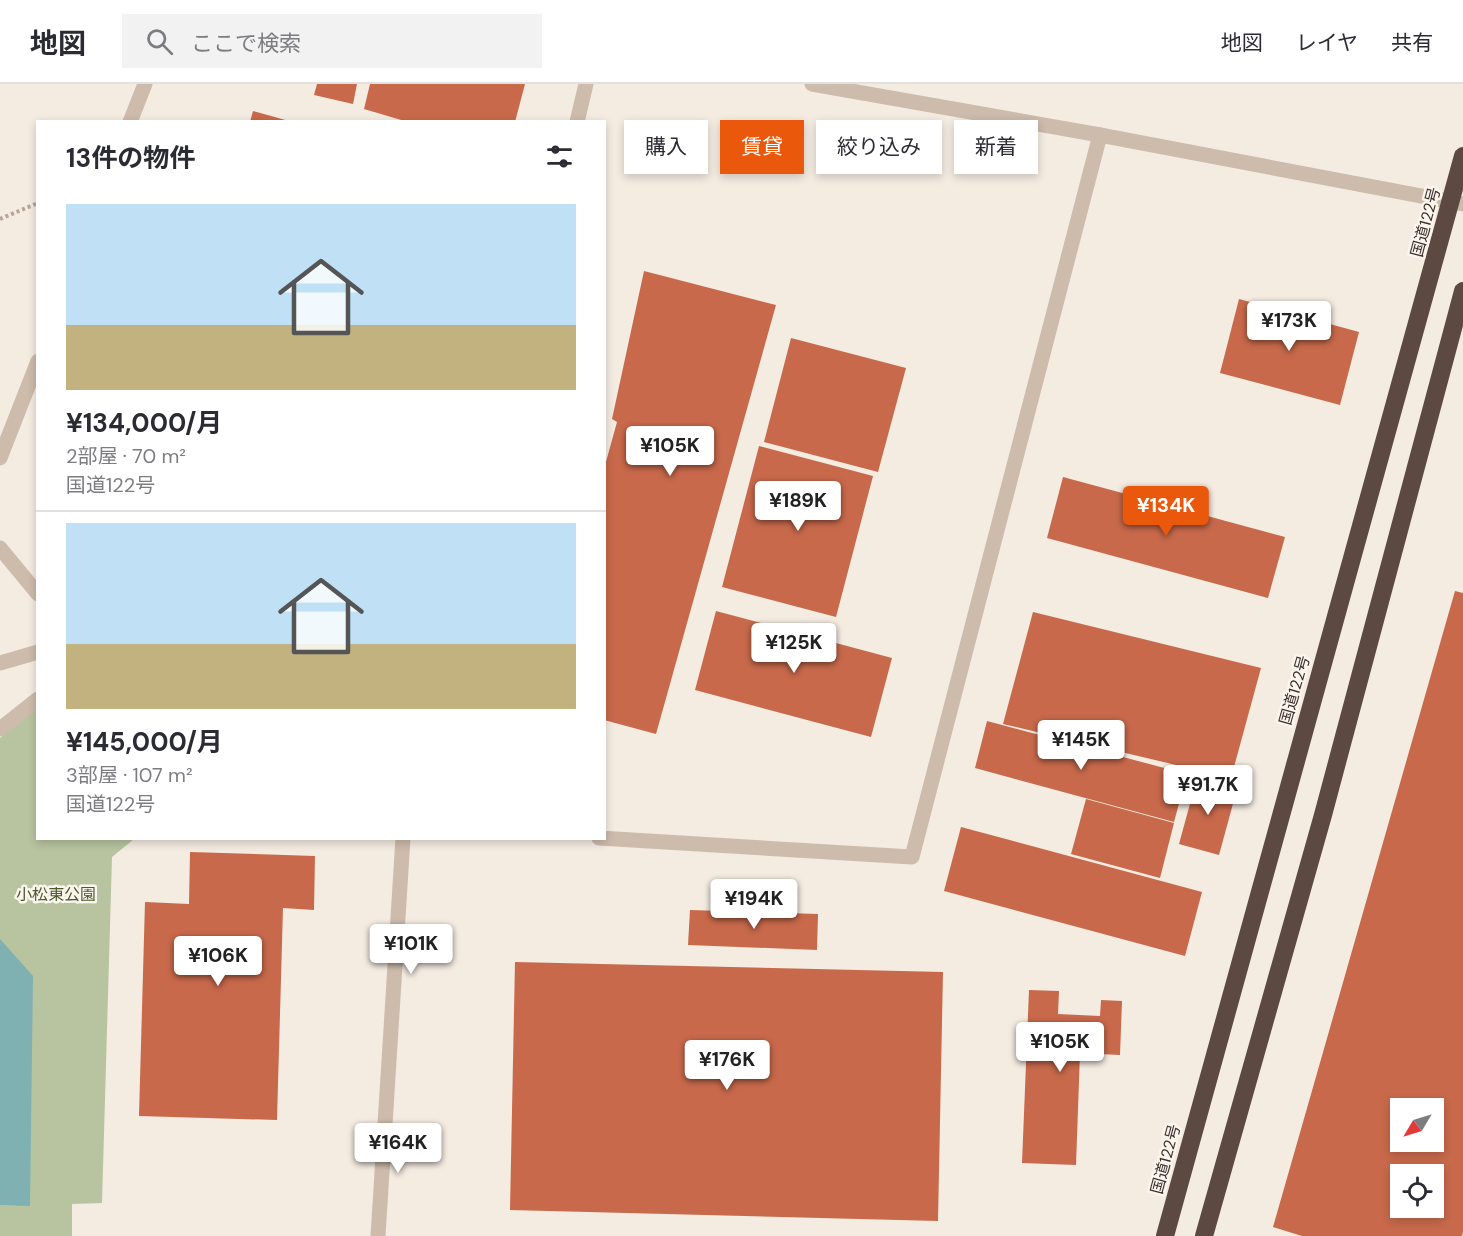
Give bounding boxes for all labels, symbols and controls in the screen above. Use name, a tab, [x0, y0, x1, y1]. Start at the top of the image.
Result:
search box	[122, 14, 542, 68]
text: 地図	[30, 25, 86, 62]
icon: search	[143, 25, 176, 58]
text: ここで検索	[191, 29, 301, 58]
text: 地図	[1221, 29, 1263, 57]
text: レイヤ	[1296, 29, 1358, 57]
text: 共有	[1391, 29, 1433, 57]
chip: 購入	[624, 120, 708, 174]
chip: 賃貸	[720, 120, 804, 174]
chip: 絞り込み	[816, 120, 942, 174]
chip: 新着	[954, 120, 1038, 174]
icon: filters	[543, 140, 576, 173]
text: 13件の物件	[66, 141, 195, 175]
street label: 国道122号	[1406, 185, 1445, 259]
icon: home	[267, 243, 375, 351]
pin: ¥173K	[1247, 301, 1331, 352]
text: ¥173K	[1261, 307, 1317, 333]
text: ¥134,000/月	[66, 406, 222, 440]
pin: ¥105K	[628, 426, 712, 477]
text: ¥105K	[640, 432, 700, 458]
text: 2部屋 · 70 m²	[66, 443, 186, 469]
text: 国道122号	[66, 472, 155, 498]
pin: ¥189K	[756, 481, 840, 532]
pin: ¥134K	[1124, 486, 1208, 537]
text: ¥189K	[769, 487, 827, 513]
text: ¥134K	[1137, 492, 1195, 518]
icon: home	[267, 562, 375, 670]
pin: ¥125K	[752, 623, 836, 674]
text: ¥125K	[765, 629, 823, 655]
street label: 国道122号	[1275, 653, 1314, 727]
pin: ¥145K	[1039, 720, 1123, 771]
text: ¥145,000/月	[66, 725, 223, 759]
text: ¥145K	[1052, 726, 1110, 752]
text: 3部屋 · 107 m²	[66, 762, 192, 788]
pin: ¥91.7K	[1159, 765, 1257, 816]
text: ¥91.7K	[1177, 771, 1239, 797]
text: 国道122号	[66, 791, 155, 817]
pin: ¥194K	[712, 879, 796, 930]
park label: 小松東公園	[16, 884, 96, 905]
text: ¥194K	[724, 885, 784, 911]
pin: ¥101K	[369, 924, 453, 975]
text: ¥101K	[384, 930, 438, 956]
pin: ¥106K	[176, 936, 260, 987]
text: ¥106K	[188, 942, 248, 968]
pin: ¥105K	[1018, 1022, 1102, 1073]
text: ¥105K	[1030, 1028, 1090, 1054]
pin: ¥176K	[685, 1040, 769, 1091]
text: ¥176K	[699, 1046, 755, 1072]
north arrow	[1390, 1098, 1444, 1152]
map controls	[1390, 1098, 1444, 1218]
street label: 国道122号	[1146, 1122, 1185, 1196]
pin: ¥164K	[356, 1123, 440, 1174]
text: ¥164K	[368, 1129, 428, 1155]
button: locate	[1390, 1164, 1444, 1218]

